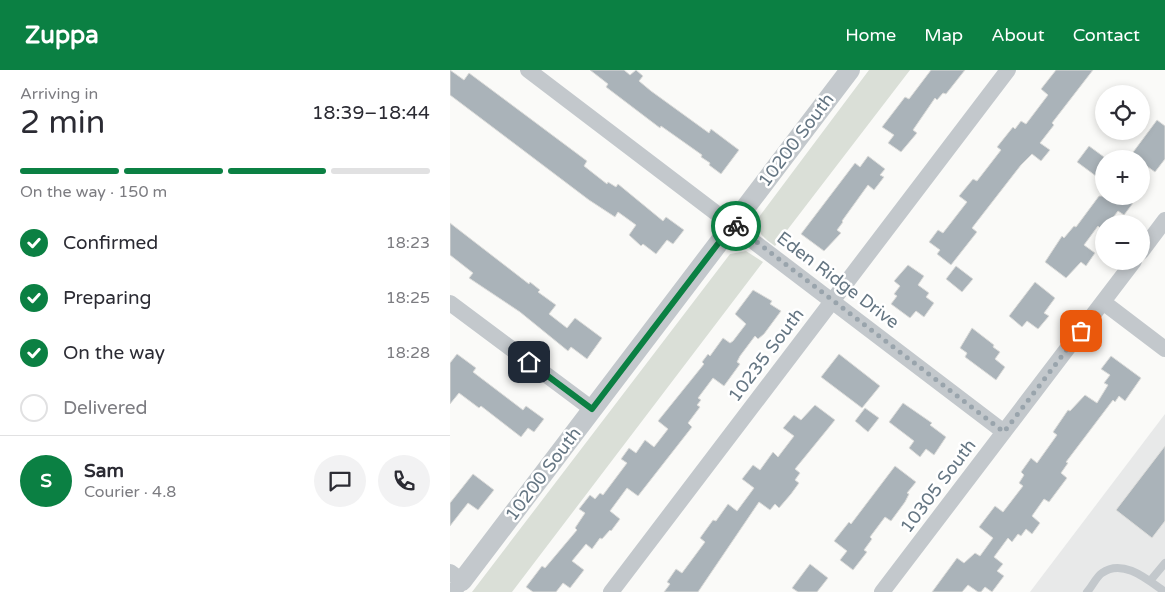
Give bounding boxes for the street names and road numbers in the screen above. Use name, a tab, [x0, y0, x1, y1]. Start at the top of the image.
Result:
street label: 10200 South	[753, 89, 839, 191]
street label: Eden Ridge Drive	[772, 227, 904, 333]
street label: 10235 South	[723, 304, 809, 406]
street label: 10200 South	[500, 423, 586, 525]
street label: 10305 South	[895, 435, 981, 537]

